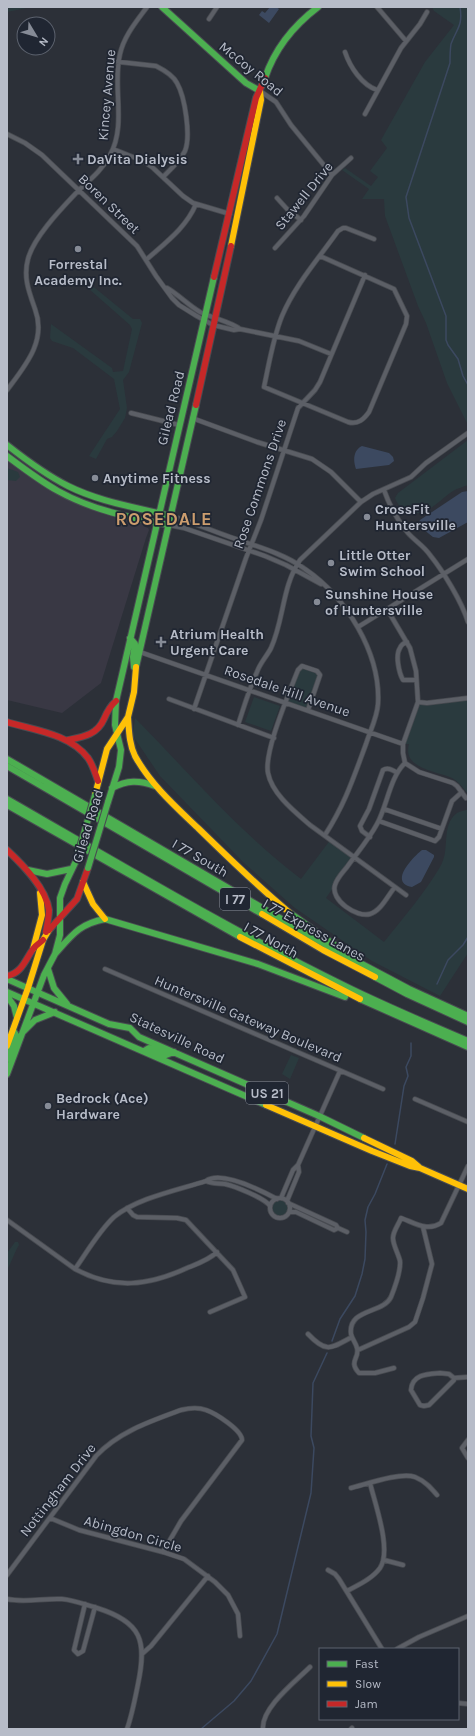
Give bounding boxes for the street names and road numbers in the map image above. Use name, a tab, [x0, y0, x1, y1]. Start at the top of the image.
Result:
street label: McCoy Road	[216, 38, 286, 100]
street label: Kincey Avenue	[95, 49, 119, 141]
street label: Stawell Drive	[271, 159, 337, 233]
street label: Boren Street	[75, 171, 143, 237]
street label: Gilead Road	[154, 369, 188, 447]
street label: Rose Commons Drive	[230, 417, 290, 551]
street label: Rosedale Hill Avenue	[222, 661, 352, 721]
street label: Gilead Road	[69, 787, 107, 865]
street label: I 77 South	[169, 835, 231, 881]
road number: I 77	[220, 888, 250, 910]
street label: I 77 Express Lanes	[260, 895, 368, 965]
street label: I 77 North	[241, 918, 301, 962]
street label: Huntersville Gateway Boulevard	[152, 972, 344, 1066]
street label: Statesville Road	[127, 1009, 227, 1067]
road number: US 21	[246, 1082, 288, 1104]
street label: Nottingham Drive	[16, 1440, 100, 1540]
street label: Abingdon Circle	[82, 1512, 184, 1556]

